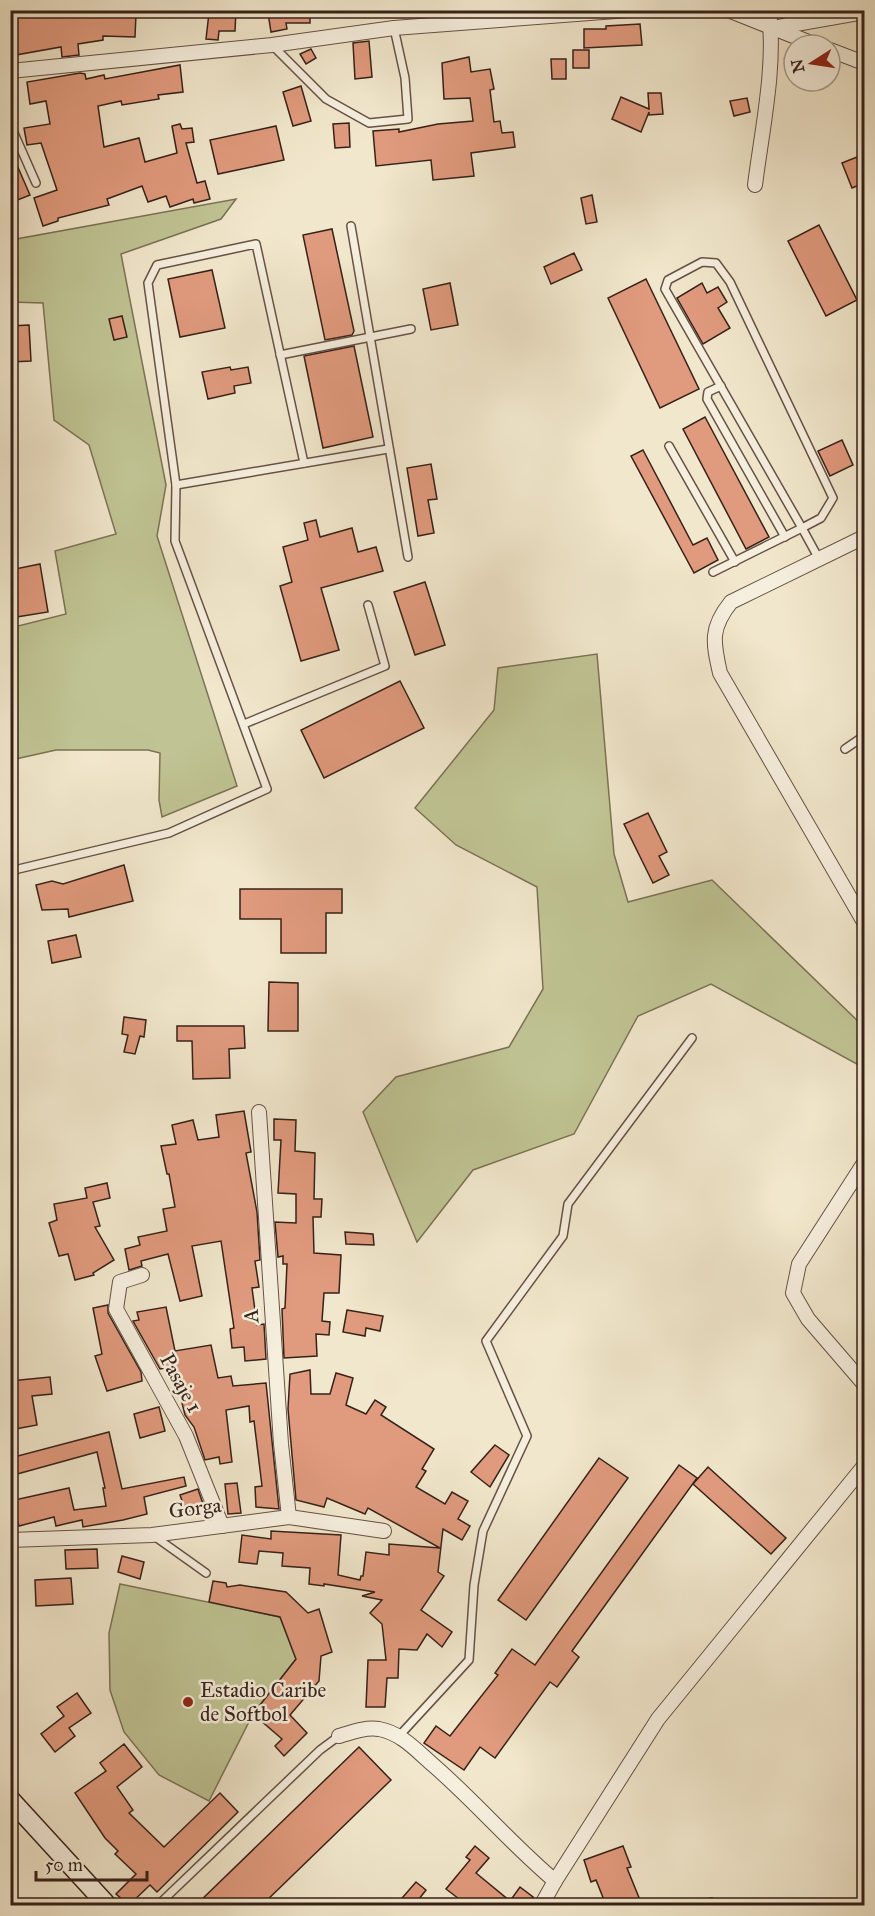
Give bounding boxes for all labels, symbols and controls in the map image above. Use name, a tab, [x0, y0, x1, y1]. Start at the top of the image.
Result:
north arrow	[782, 33, 842, 93]
text: N	[787, 57, 809, 75]
street label: A	[238, 1308, 265, 1325]
street label: Pasaje 1	[154, 1349, 208, 1417]
street label: Gorga	[167, 1492, 223, 1524]
place label: Estadio Caribe de Softbol	[200, 1677, 326, 1727]
marker: Estadio Caribe de Softbol	[181, 1695, 195, 1709]
scale bar	[36, 1844, 147, 1882]
text: 50 m	[45, 1854, 83, 1876]

